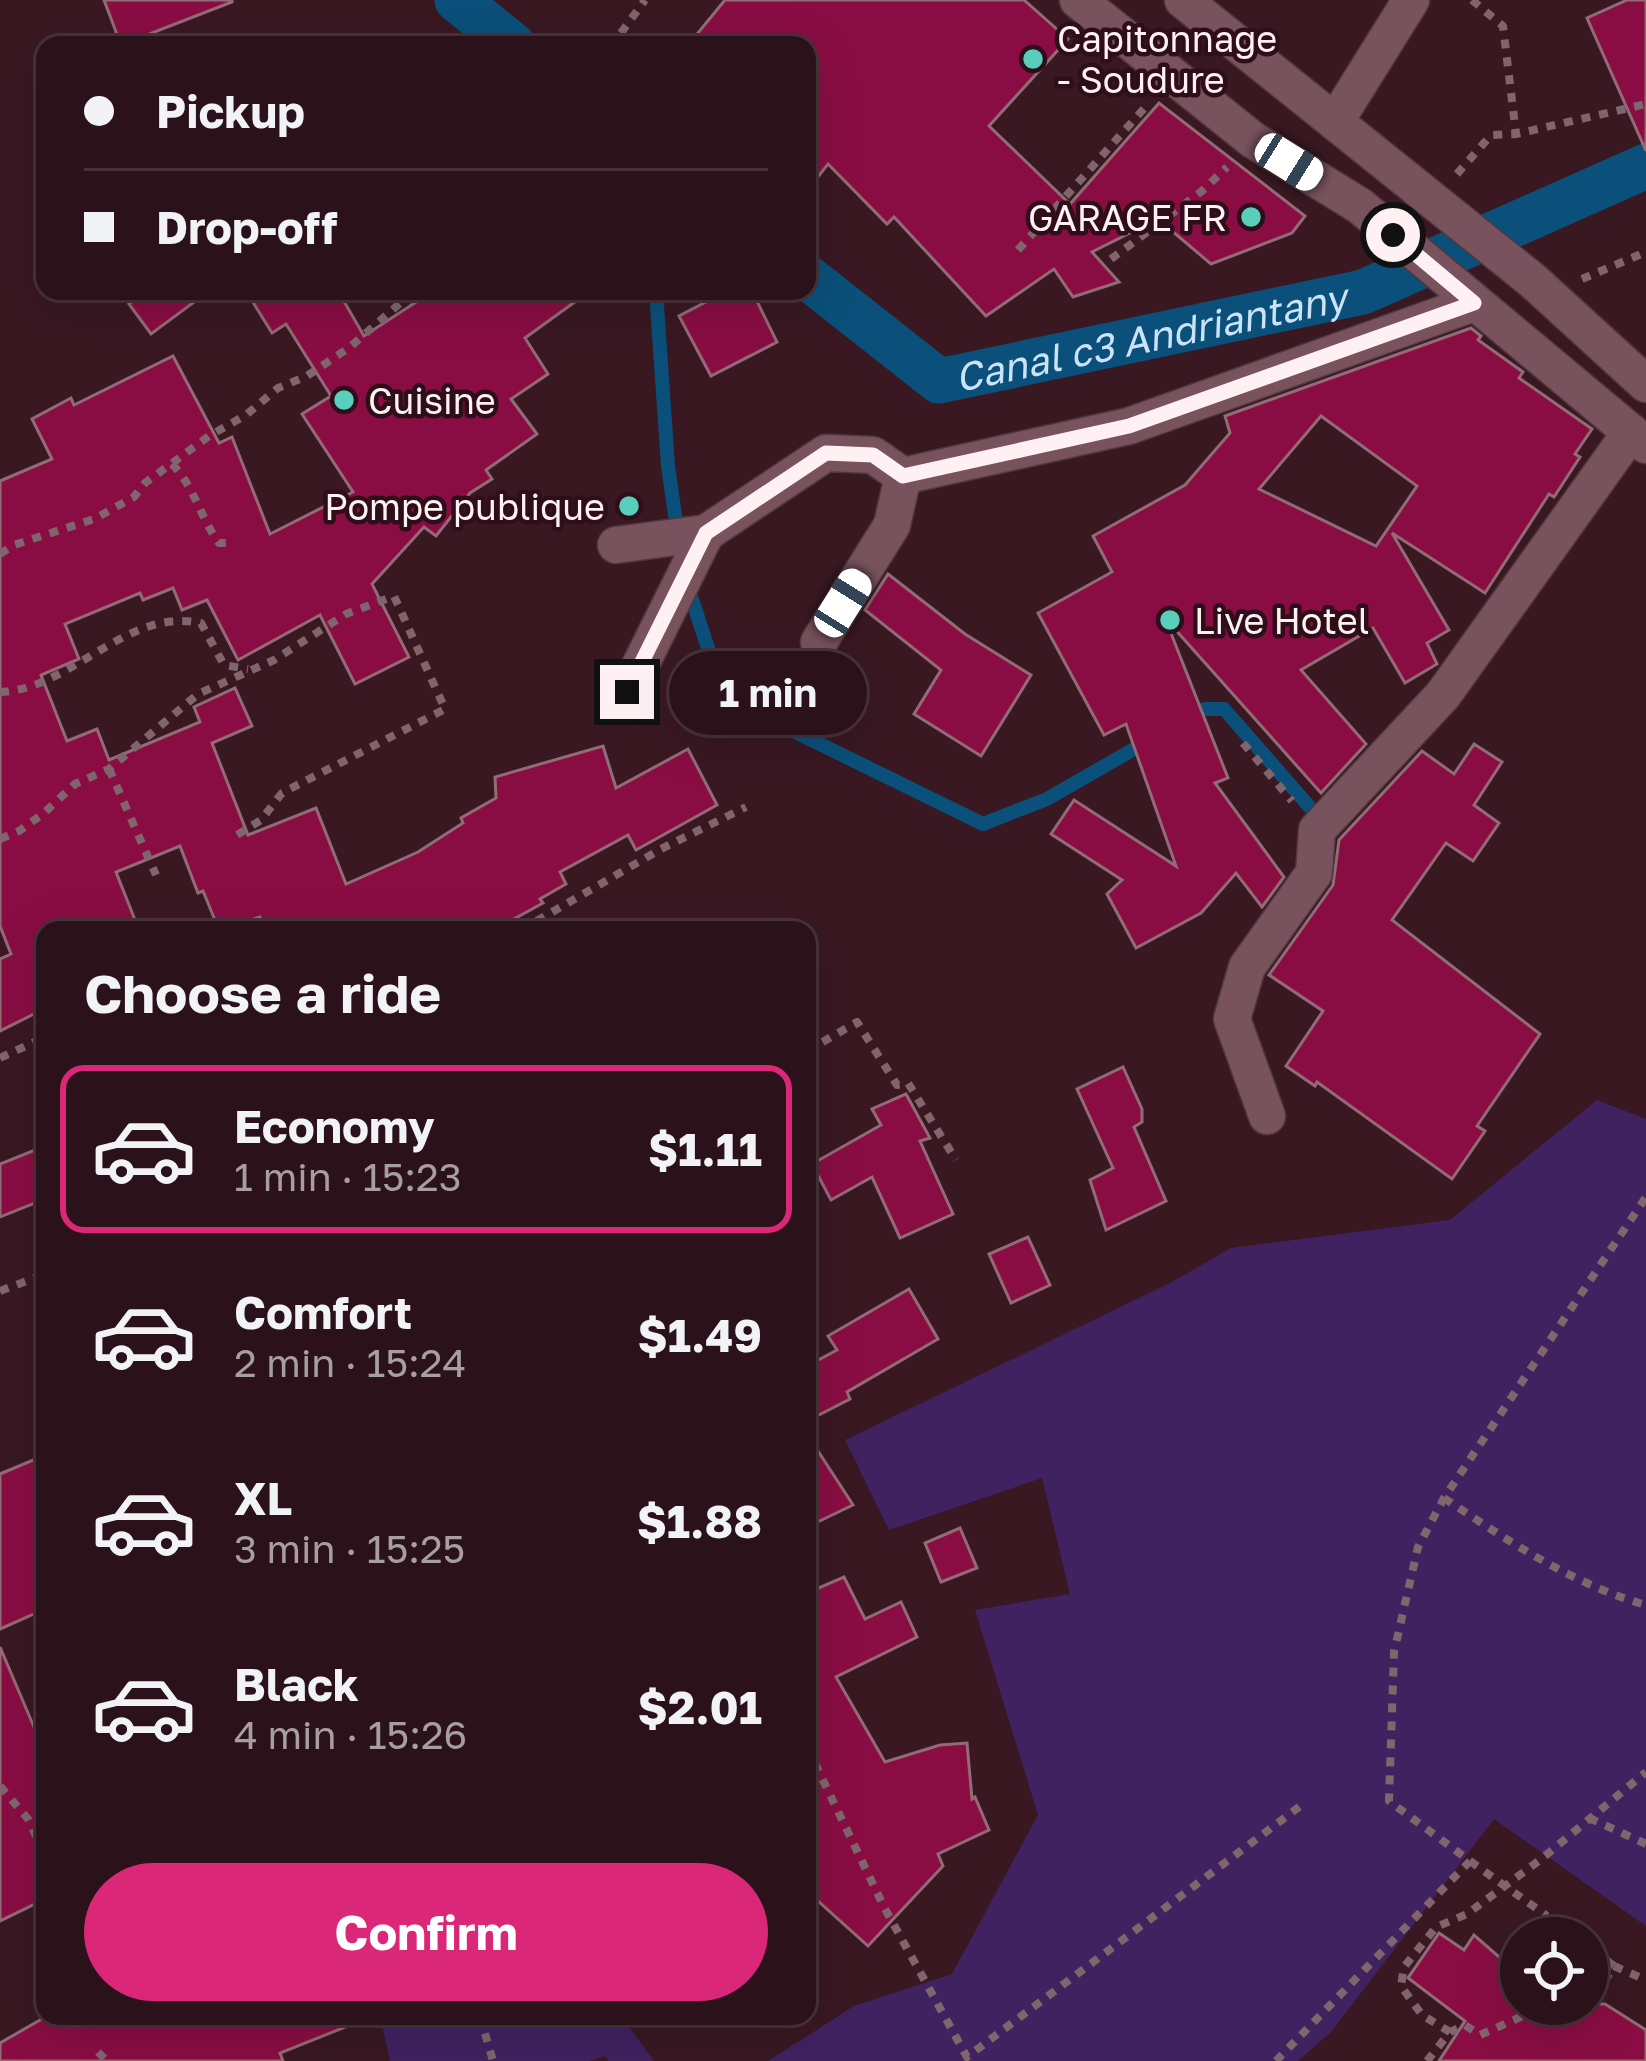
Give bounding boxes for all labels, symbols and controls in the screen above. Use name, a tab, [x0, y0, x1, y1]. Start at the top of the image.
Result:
place label: Capitonnage - Soudure	[1057, 17, 1277, 101]
marker: Capitonnage - Soudure	[1020, 46, 1046, 72]
text: Pickup	[156, 84, 305, 138]
car	[1249, 128, 1329, 196]
place label: GARAGE FR	[1028, 196, 1227, 239]
text: Drop-off	[156, 200, 337, 254]
marker: GARAGE FR	[1238, 204, 1264, 230]
route start	[1366, 208, 1420, 262]
water label: Canal c3 Andriantany	[950, 272, 1355, 401]
place label: Cuisine	[368, 379, 496, 422]
marker: Cuisine	[331, 387, 357, 413]
place label: Pompe publique	[324, 485, 605, 528]
marker: Pompe publique	[616, 493, 642, 519]
car	[809, 563, 877, 643]
place label: Live Hotel	[1194, 599, 1369, 642]
marker: Live Hotel	[1157, 607, 1183, 633]
callout: 1 min	[669, 650, 867, 734]
route end	[600, 665, 654, 719]
text: 1 min	[719, 669, 817, 716]
text: Choose a ride	[84, 960, 441, 1025]
icon: car	[90, 1095, 198, 1203]
text: Economy	[234, 1099, 435, 1153]
text: $1.11	[648, 1122, 762, 1176]
text: 1 min · 15:23	[234, 1153, 462, 1200]
icon: car	[90, 1281, 198, 1389]
text: Comfort	[234, 1285, 412, 1339]
text: $1.49	[638, 1308, 762, 1362]
text: 2 min · 15:24	[234, 1339, 466, 1386]
icon: car	[90, 1467, 198, 1575]
text: XL	[234, 1471, 292, 1525]
text: $1.88	[637, 1494, 762, 1548]
text: 3 min · 15:25	[234, 1525, 465, 1572]
icon: car	[90, 1653, 198, 1761]
text: Black	[234, 1657, 359, 1711]
text: $2.01	[638, 1680, 762, 1734]
text: 4 min · 15:26	[234, 1711, 467, 1758]
button: Confirm	[84, 1863, 768, 2001]
map controls	[1500, 1917, 1608, 2025]
button: locate	[1500, 1917, 1608, 2025]

